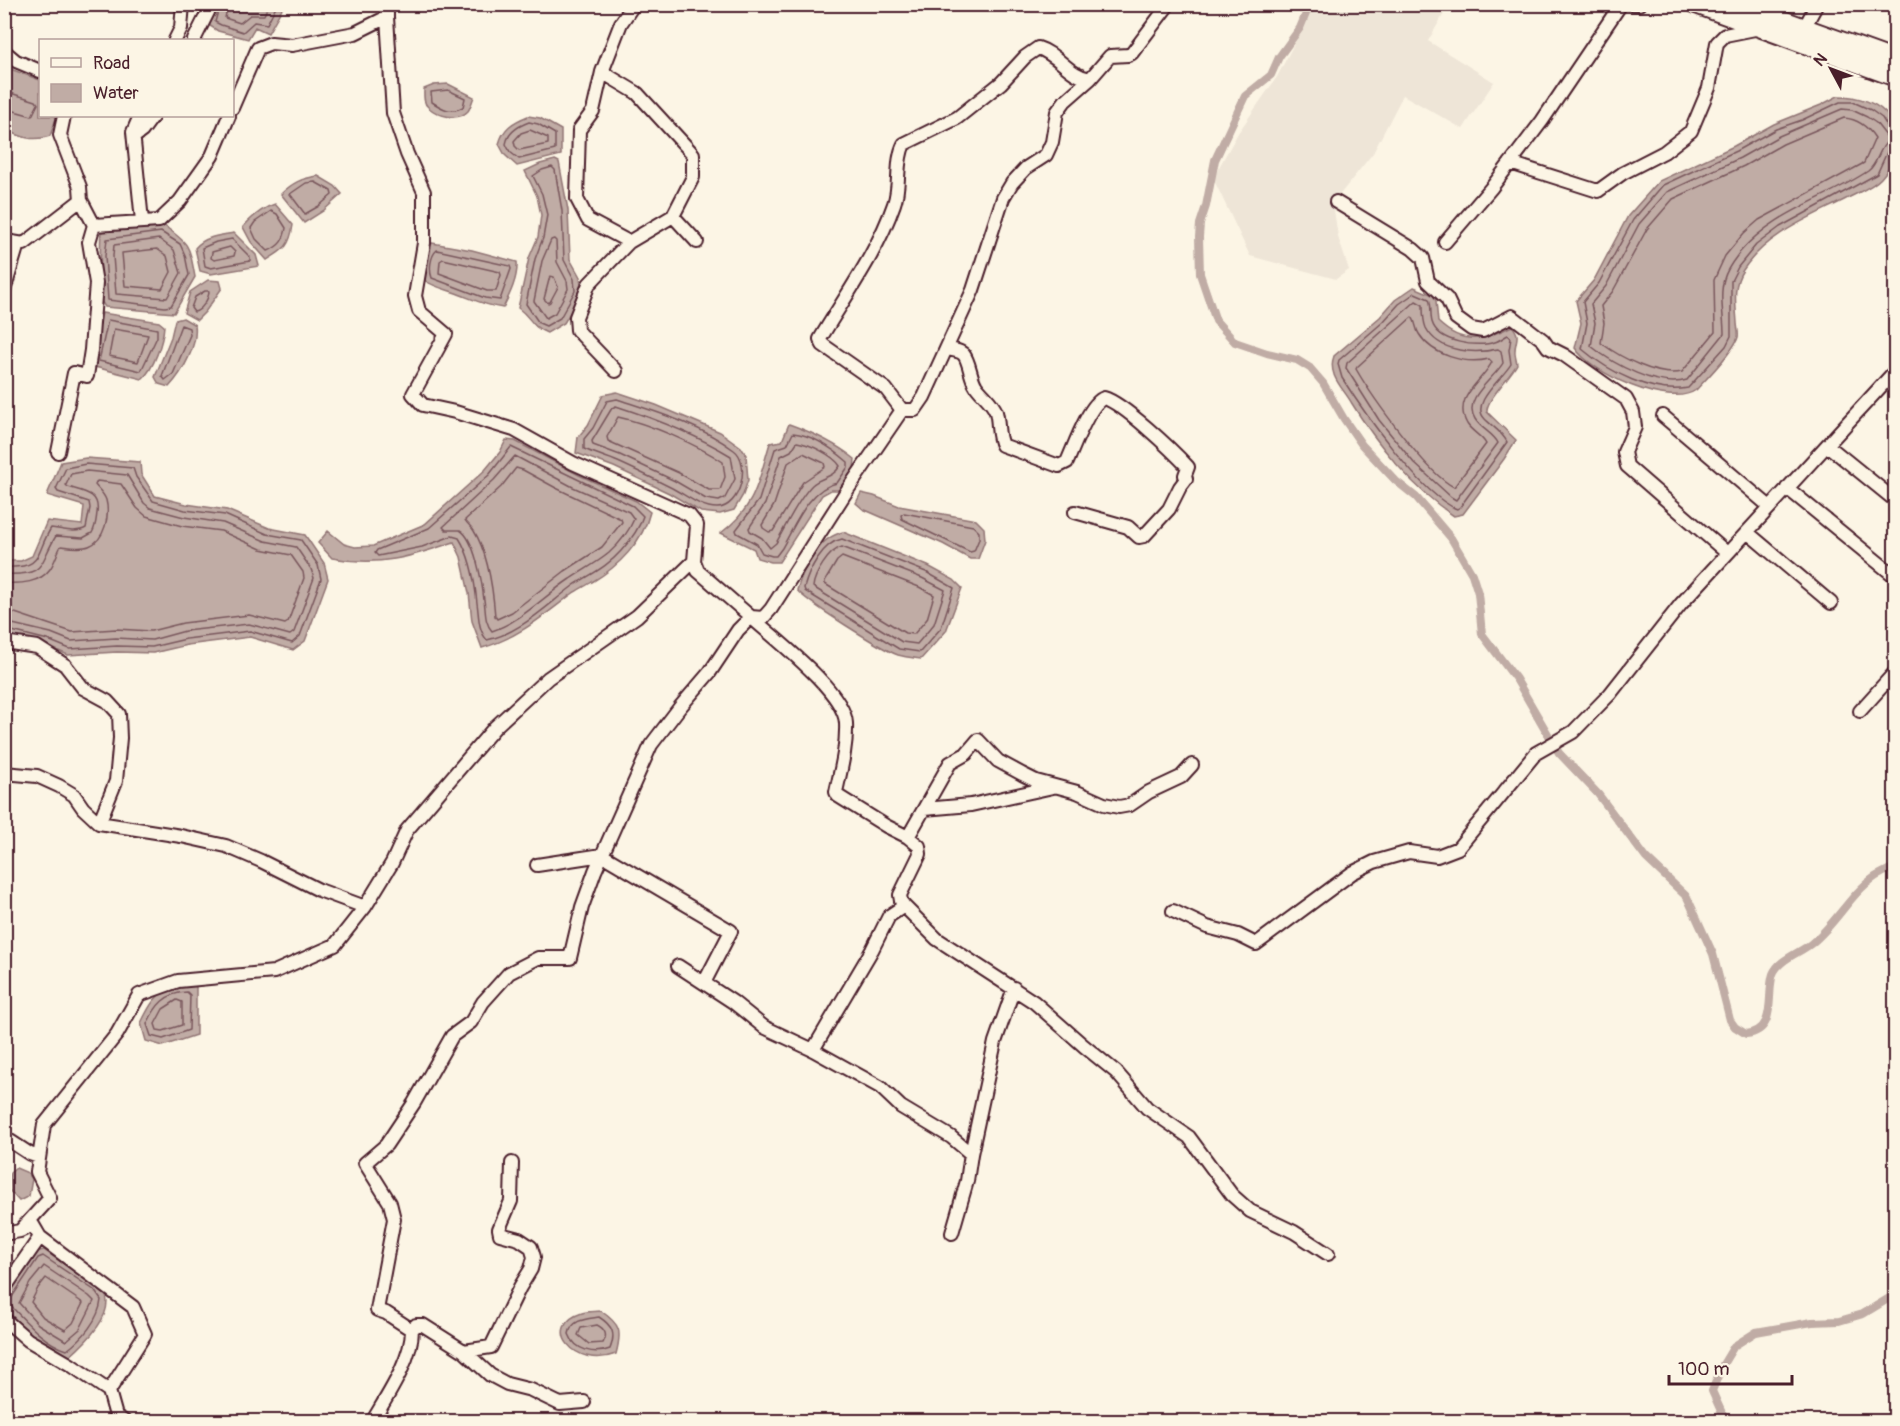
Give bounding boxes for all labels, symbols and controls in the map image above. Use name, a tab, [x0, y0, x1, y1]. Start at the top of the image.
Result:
legend	[39, 39, 234, 117]
north arrow	[1801, 39, 1861, 99]
text: N	[1809, 49, 1832, 70]
text: Road	[93, 52, 130, 75]
text: Water	[93, 82, 139, 105]
scale bar	[1669, 1348, 1792, 1386]
text: 100 m	[1678, 1358, 1730, 1381]

